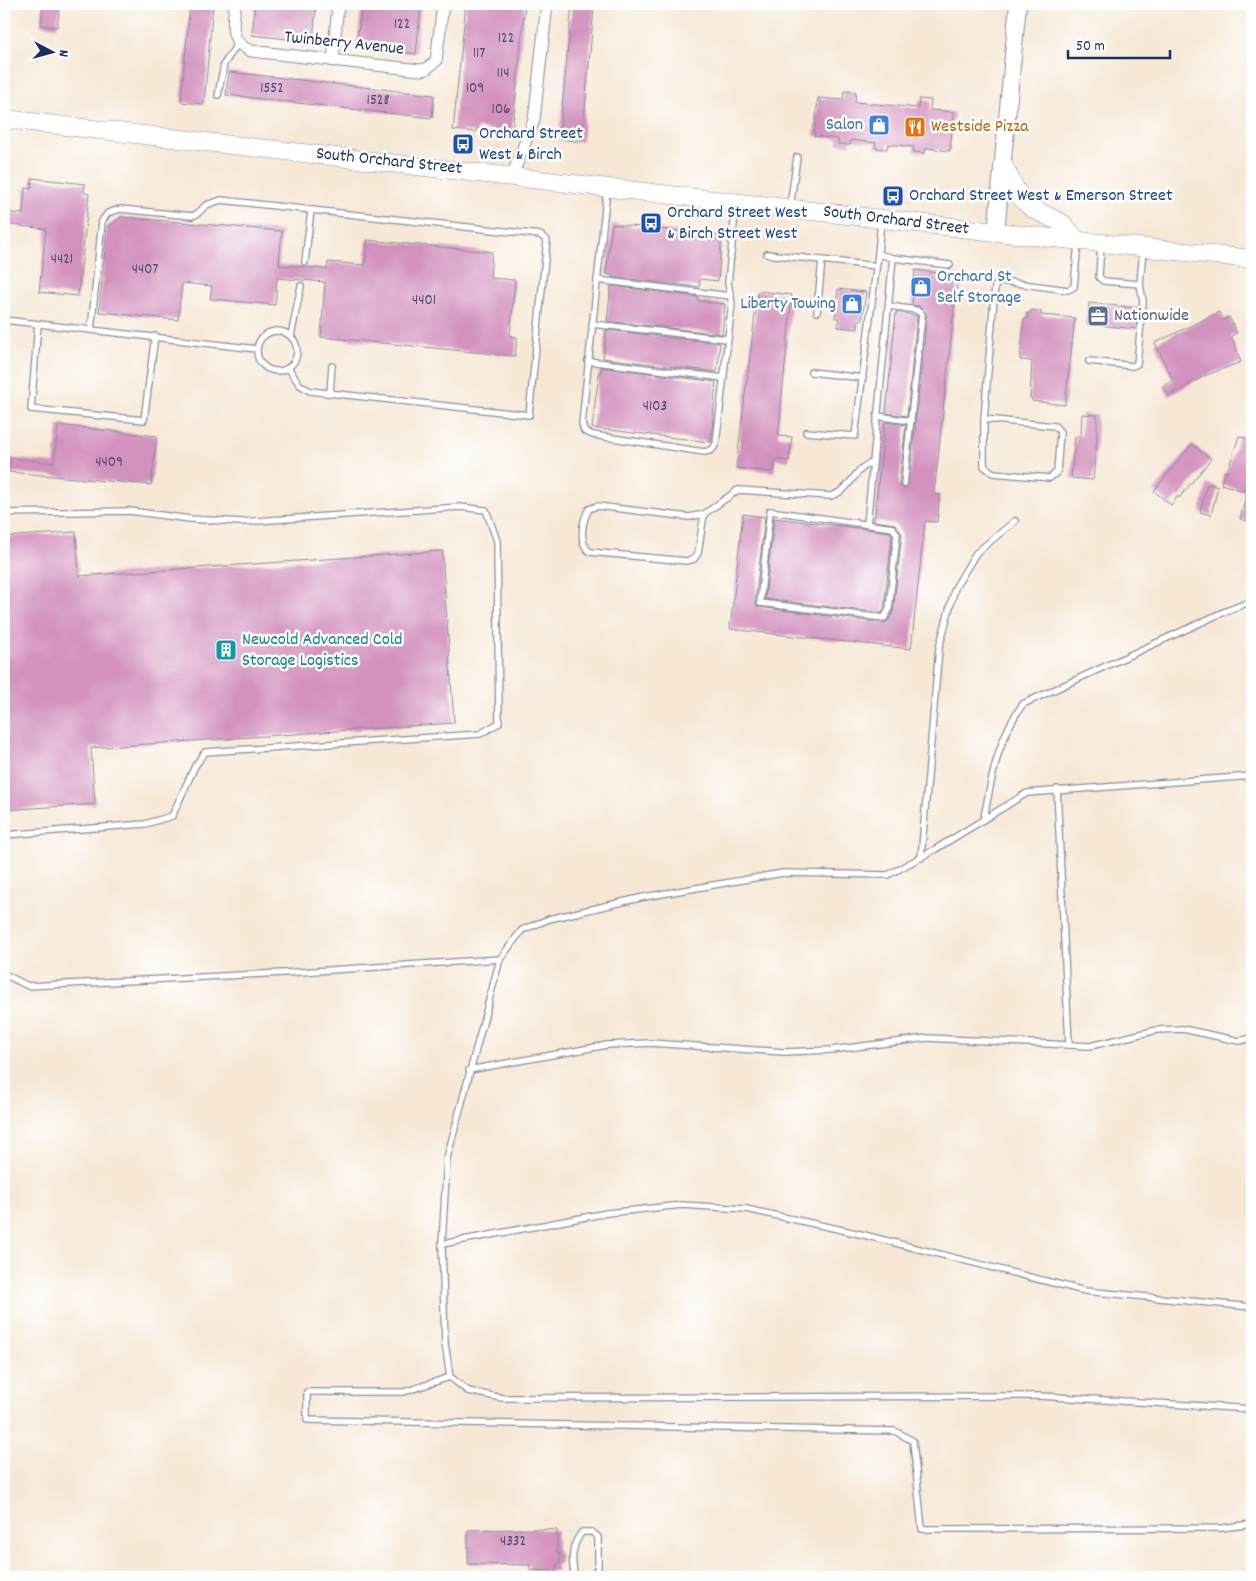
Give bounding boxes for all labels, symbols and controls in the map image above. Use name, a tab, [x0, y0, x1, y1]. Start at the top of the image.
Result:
house number: 122	[394, 14, 410, 36]
street label: Twinberry Avenue	[283, 25, 405, 63]
north arrow	[28, 28, 78, 78]
house number: 122	[498, 28, 514, 50]
scale bar	[1068, 28, 1171, 60]
text: 50 m	[1076, 36, 1105, 58]
house number: 117	[473, 43, 485, 65]
text: N	[53, 49, 73, 58]
house number: 114	[497, 63, 509, 85]
house number: 1552	[260, 78, 284, 100]
house number: 109	[466, 78, 484, 100]
house number: 1528	[367, 90, 389, 112]
house number: 106	[492, 99, 510, 121]
place label: Salon	[826, 113, 863, 138]
shop icon: Salon	[867, 113, 891, 137]
restaurant icon: Westside Pizza	[903, 115, 927, 139]
place label: Westside Pizza	[931, 115, 1029, 140]
place label: Orchard Street West & Birch	[479, 122, 583, 168]
bus stop icon: Orchard Street West & Birch	[451, 132, 475, 156]
street label: South Orchard Street	[315, 142, 464, 182]
bus stop icon: Orchard Street West & Emerson Street	[881, 184, 905, 208]
place label: Orchard Street West & Emerson Street	[909, 184, 1173, 209]
street label: South Orchard Street	[822, 200, 971, 242]
place label: Orchard Street West & Birch Street West	[667, 201, 808, 247]
bus stop icon: Orchard Street West & Birch Street West	[639, 211, 663, 235]
house number: 4421	[51, 249, 73, 271]
house number: 4407	[132, 259, 158, 281]
place label: Orchard St Self Storage	[937, 265, 1021, 311]
shop icon: Orchard St Self Storage	[909, 275, 933, 299]
house number: 4401	[412, 290, 436, 312]
place label: Liberty Towing	[740, 292, 836, 317]
shop icon: Liberty Towing	[840, 292, 864, 316]
office icon: Nationwide	[1086, 304, 1110, 328]
place label: Nationwide	[1114, 304, 1189, 329]
house number: 4103	[643, 396, 667, 418]
house number: 4409	[95, 452, 123, 474]
place label: Newcold Advanced Cold Storage Logistics	[242, 628, 402, 674]
building icon: Newcold Advanced Cold Storage Logistics	[214, 638, 238, 662]
house number: 4332	[500, 1531, 526, 1553]

